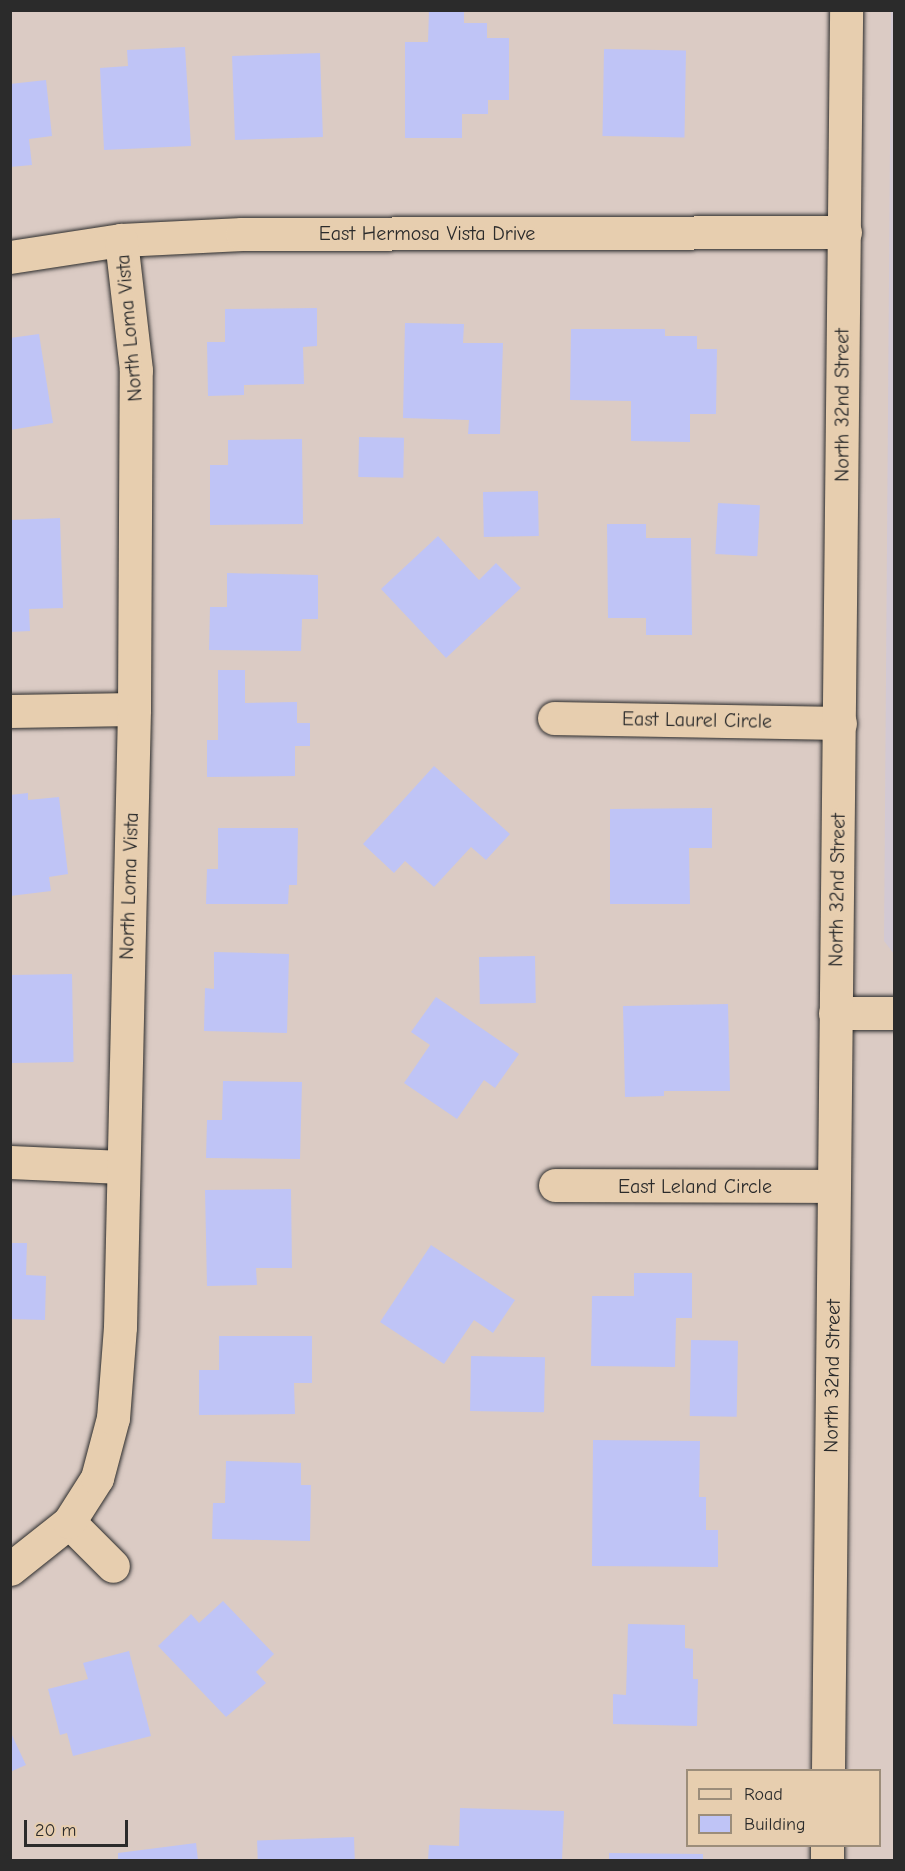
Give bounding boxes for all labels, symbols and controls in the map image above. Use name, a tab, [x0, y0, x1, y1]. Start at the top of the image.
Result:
street label: East Hermosa Vista Drive	[319, 221, 535, 245]
street label: North Loma Vista	[111, 253, 147, 403]
street label: North 32nd Street	[830, 328, 854, 482]
street label: East Laurel Circle	[622, 707, 772, 733]
street label: North Loma Vista	[114, 812, 144, 960]
street label: North 32nd Street	[824, 813, 850, 967]
street label: East Leland Circle	[618, 1174, 772, 1198]
street label: North 32nd Street	[819, 1299, 845, 1453]
legend	[686, 1769, 881, 1847]
text: Road	[744, 1784, 783, 1805]
scale bar	[27, 1808, 130, 1846]
text: Building	[744, 1814, 806, 1835]
text: 20 m	[35, 1820, 76, 1841]

